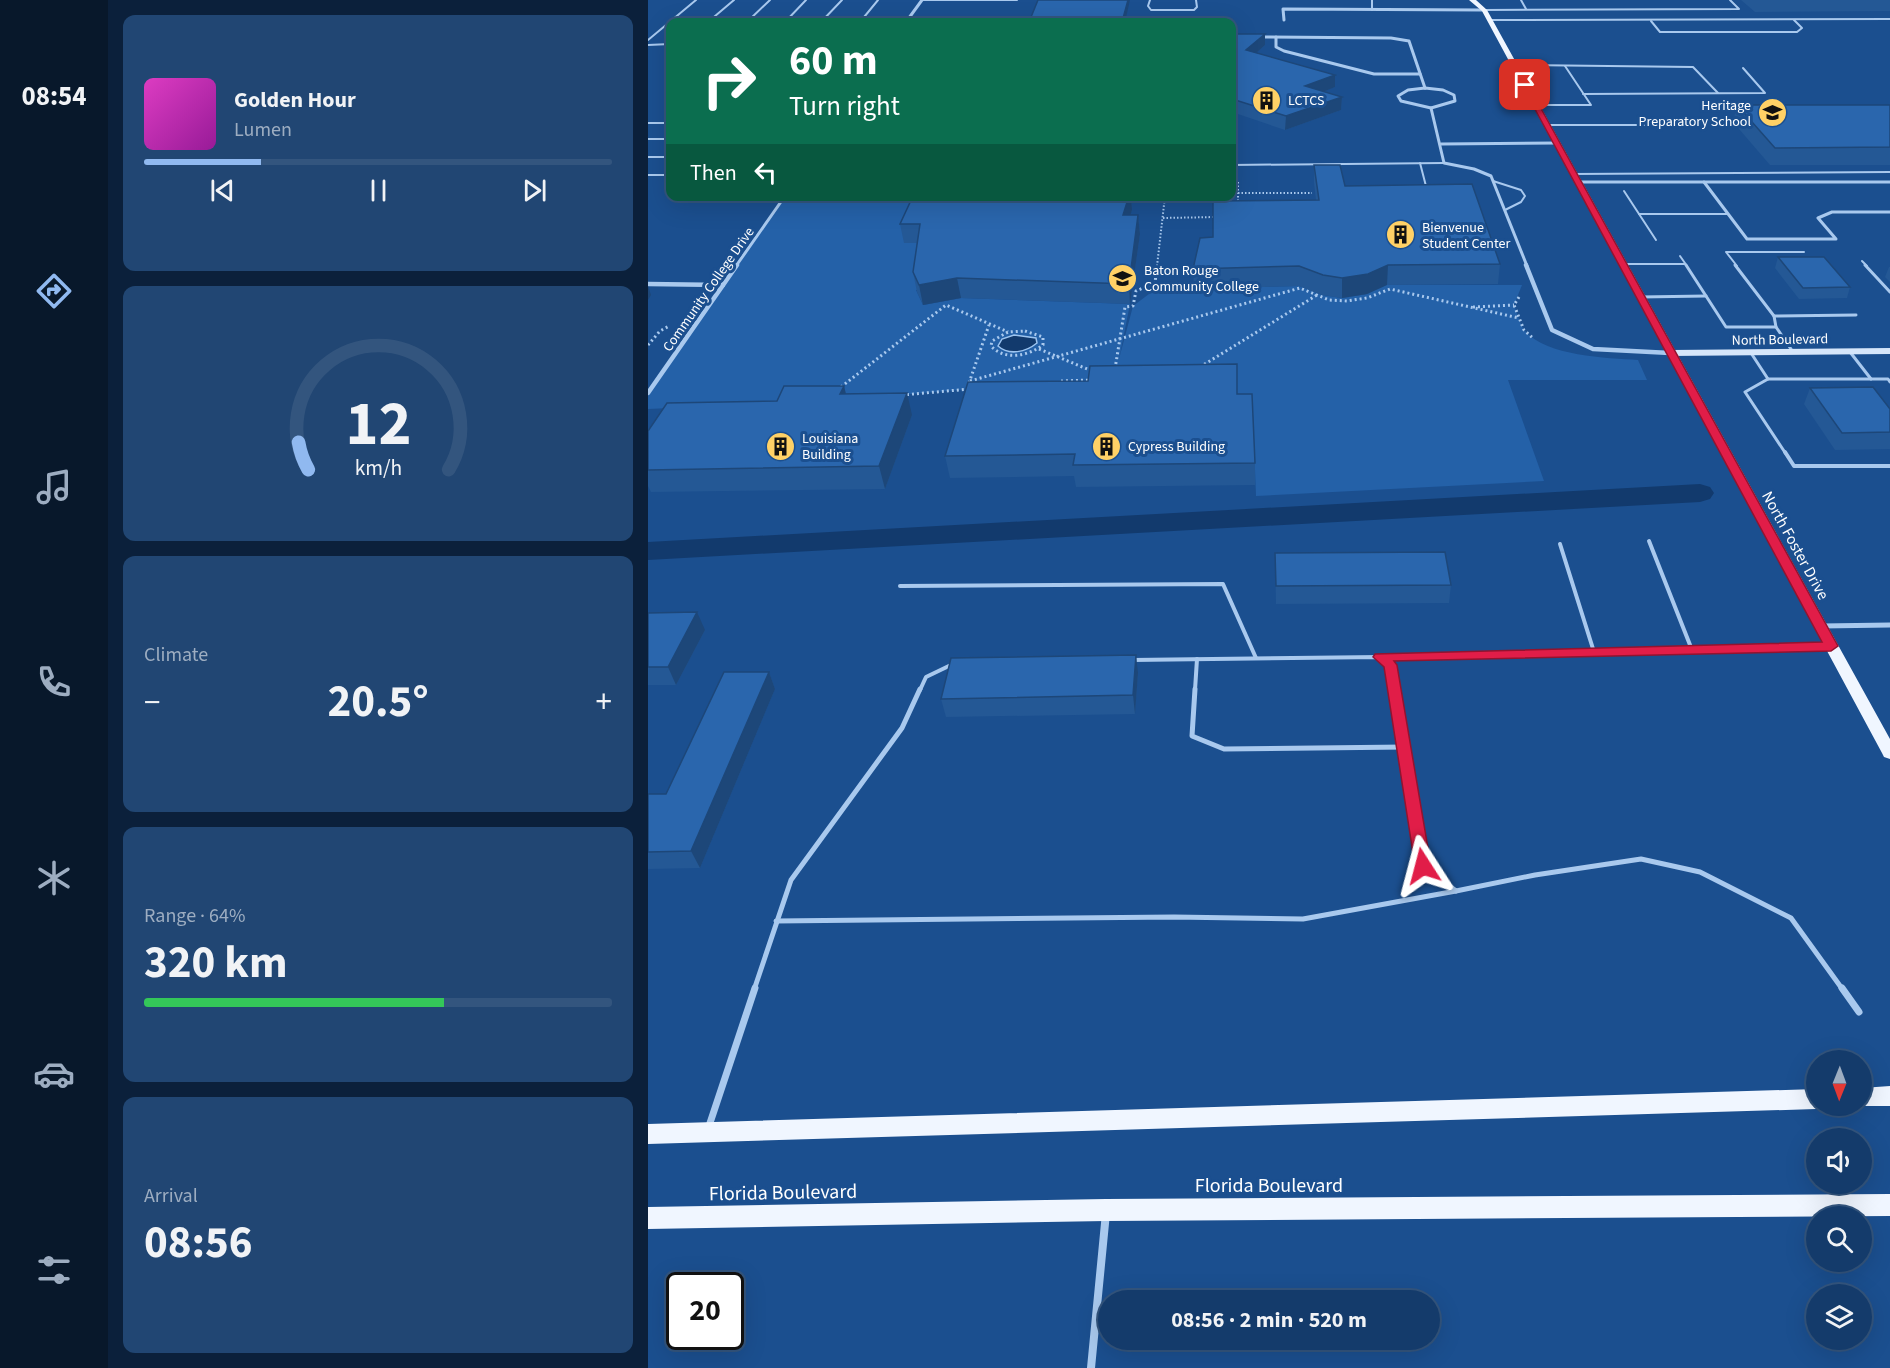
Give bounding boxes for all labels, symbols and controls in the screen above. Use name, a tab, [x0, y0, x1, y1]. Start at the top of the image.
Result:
text: 60 m	[789, 31, 878, 91]
icon: right	[690, 42, 768, 120]
pin	[1499, 59, 1550, 110]
icon: arrive	[1508, 68, 1541, 101]
text: 08:54	[21, 77, 87, 116]
text: Golden Hour	[234, 84, 356, 116]
building icon: LCTCS	[1251, 84, 1283, 116]
text: Turn right	[789, 87, 900, 126]
place label: LCTCS	[1288, 91, 1325, 111]
place label: Heritage Preparatory School	[1638, 96, 1751, 132]
school or university icon: Heritage Preparatory School	[1756, 97, 1788, 129]
text: Lumen	[234, 116, 292, 144]
icon: left	[749, 156, 782, 189]
text: Then	[690, 157, 737, 189]
icon: previous	[206, 174, 239, 207]
icon: pause	[362, 174, 395, 207]
icon: next	[518, 174, 551, 207]
place label: Bienvenue Student Center	[1422, 218, 1510, 254]
building icon: Bienvenue Student Center	[1385, 219, 1417, 251]
street label: Community College Drive	[658, 223, 760, 356]
place label: Baton Rouge Community College	[1144, 261, 1259, 297]
school or university icon: Baton Rouge Community College	[1107, 262, 1139, 294]
icon: directions	[33, 270, 75, 312]
street label: North Boulevard	[1732, 329, 1828, 351]
text: 12	[345, 381, 411, 470]
place label: Louisiana Building	[802, 429, 858, 465]
building icon: Louisiana Building	[765, 430, 797, 462]
building icon: Cypress Building	[1091, 430, 1123, 462]
place label: Cypress Building	[1128, 437, 1225, 457]
text: km/h	[354, 454, 402, 485]
icon: music	[33, 466, 75, 508]
street label: North Foster Drive	[1756, 487, 1834, 604]
text: Climate	[144, 641, 208, 669]
icon: phone	[33, 661, 75, 703]
text: 20.5°	[327, 670, 429, 734]
text: −	[144, 679, 160, 726]
text: +	[596, 679, 612, 726]
position arrow	[1391, 834, 1455, 898]
icon: climate	[33, 857, 75, 899]
text: Range · 64%	[144, 902, 245, 930]
text: 320 km	[144, 931, 288, 995]
north arrow	[1806, 1050, 1872, 1116]
map controls	[1806, 1050, 1872, 1350]
icon: car	[33, 1053, 75, 1095]
button: sound	[1806, 1128, 1872, 1194]
street label: Florida Boulevard	[1195, 1172, 1343, 1200]
street label: Florida Boulevard	[709, 1178, 857, 1208]
text: Arrival	[144, 1182, 198, 1210]
button: search	[1806, 1206, 1872, 1272]
text: 08:56	[144, 1211, 253, 1275]
icon: filters	[33, 1249, 75, 1291]
speed limit sign: 20	[666, 1272, 744, 1350]
button: layers	[1806, 1284, 1872, 1350]
text: 08:56 · 2 min · 520 m	[1171, 1304, 1367, 1336]

